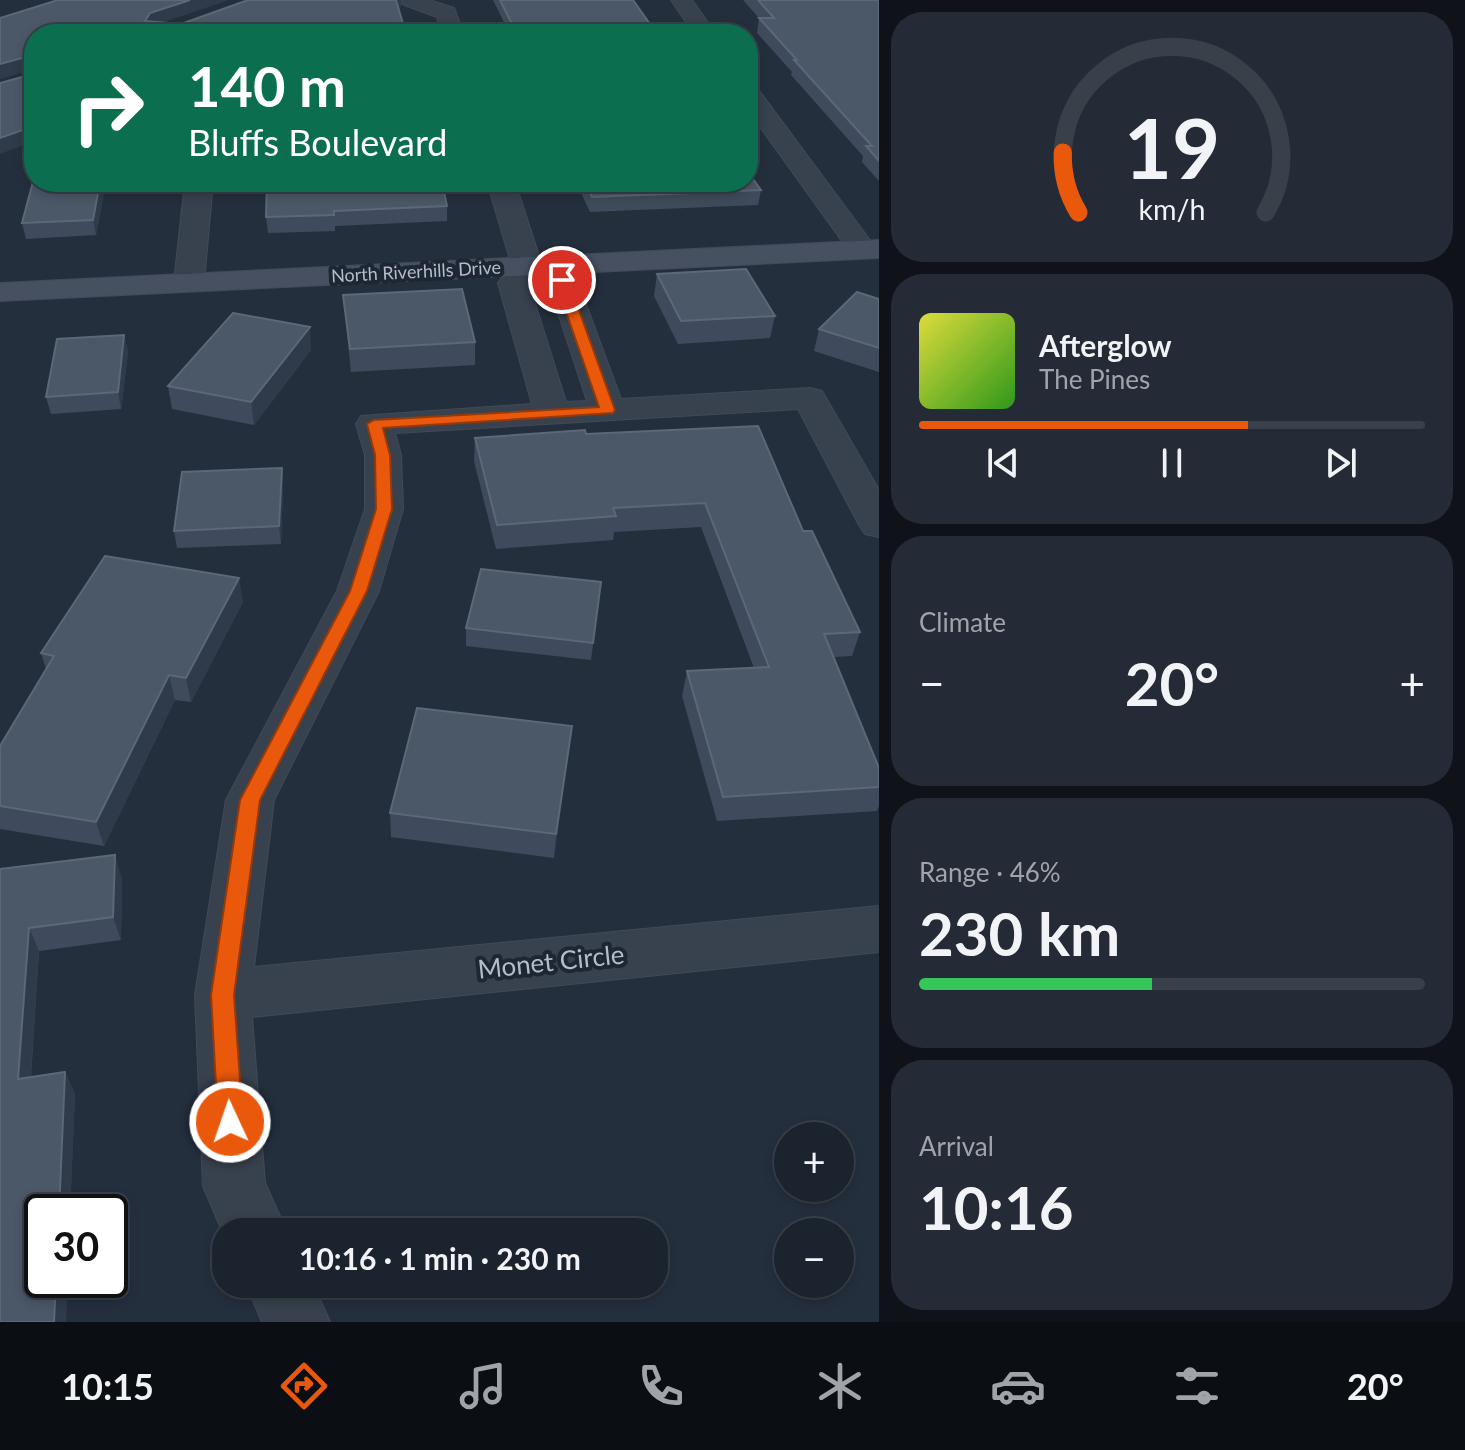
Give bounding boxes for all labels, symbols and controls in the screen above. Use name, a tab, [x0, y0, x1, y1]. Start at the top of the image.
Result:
text: 140 m	[188, 52, 346, 119]
icon: right	[56, 56, 160, 160]
text: 19	[1124, 97, 1220, 197]
text: Bluffs Boulevard	[188, 120, 447, 164]
text: km/h	[1139, 192, 1205, 226]
pin	[528, 246, 596, 314]
street label: North Riverhills Drive	[330, 256, 501, 286]
icon: arrive	[540, 258, 584, 302]
text: Afterglow	[1039, 327, 1172, 363]
text: The Pines	[1039, 363, 1150, 395]
icon: previous	[981, 441, 1025, 485]
icon: pause	[1150, 441, 1194, 485]
icon: next	[1319, 441, 1363, 485]
text: Climate	[919, 606, 1006, 638]
text: 20°	[1125, 647, 1219, 719]
text: −	[919, 657, 945, 709]
text: +	[1399, 657, 1425, 709]
text: Range · 46%	[919, 856, 1061, 888]
text: 230 km	[919, 897, 1120, 969]
street label: Monet Circle	[476, 937, 626, 985]
position arrow	[188, 1080, 272, 1164]
map controls	[774, 1122, 854, 1298]
button: +	[774, 1122, 854, 1202]
text: Arrival	[919, 1130, 994, 1162]
text: 10:16	[919, 1171, 1074, 1243]
speed limit sign: 30	[24, 1194, 128, 1298]
button: −	[774, 1218, 854, 1298]
text: 10:16 · 1 min · 230 m	[299, 1240, 581, 1276]
icon: directions	[276, 1358, 332, 1414]
icon: music	[455, 1358, 511, 1414]
icon: phone	[633, 1358, 689, 1414]
icon: climate	[812, 1358, 868, 1414]
icon: car	[990, 1358, 1046, 1414]
icon: filters	[1169, 1358, 1225, 1414]
text: 10:15	[61, 1364, 154, 1408]
text: 20°	[1347, 1364, 1404, 1408]

